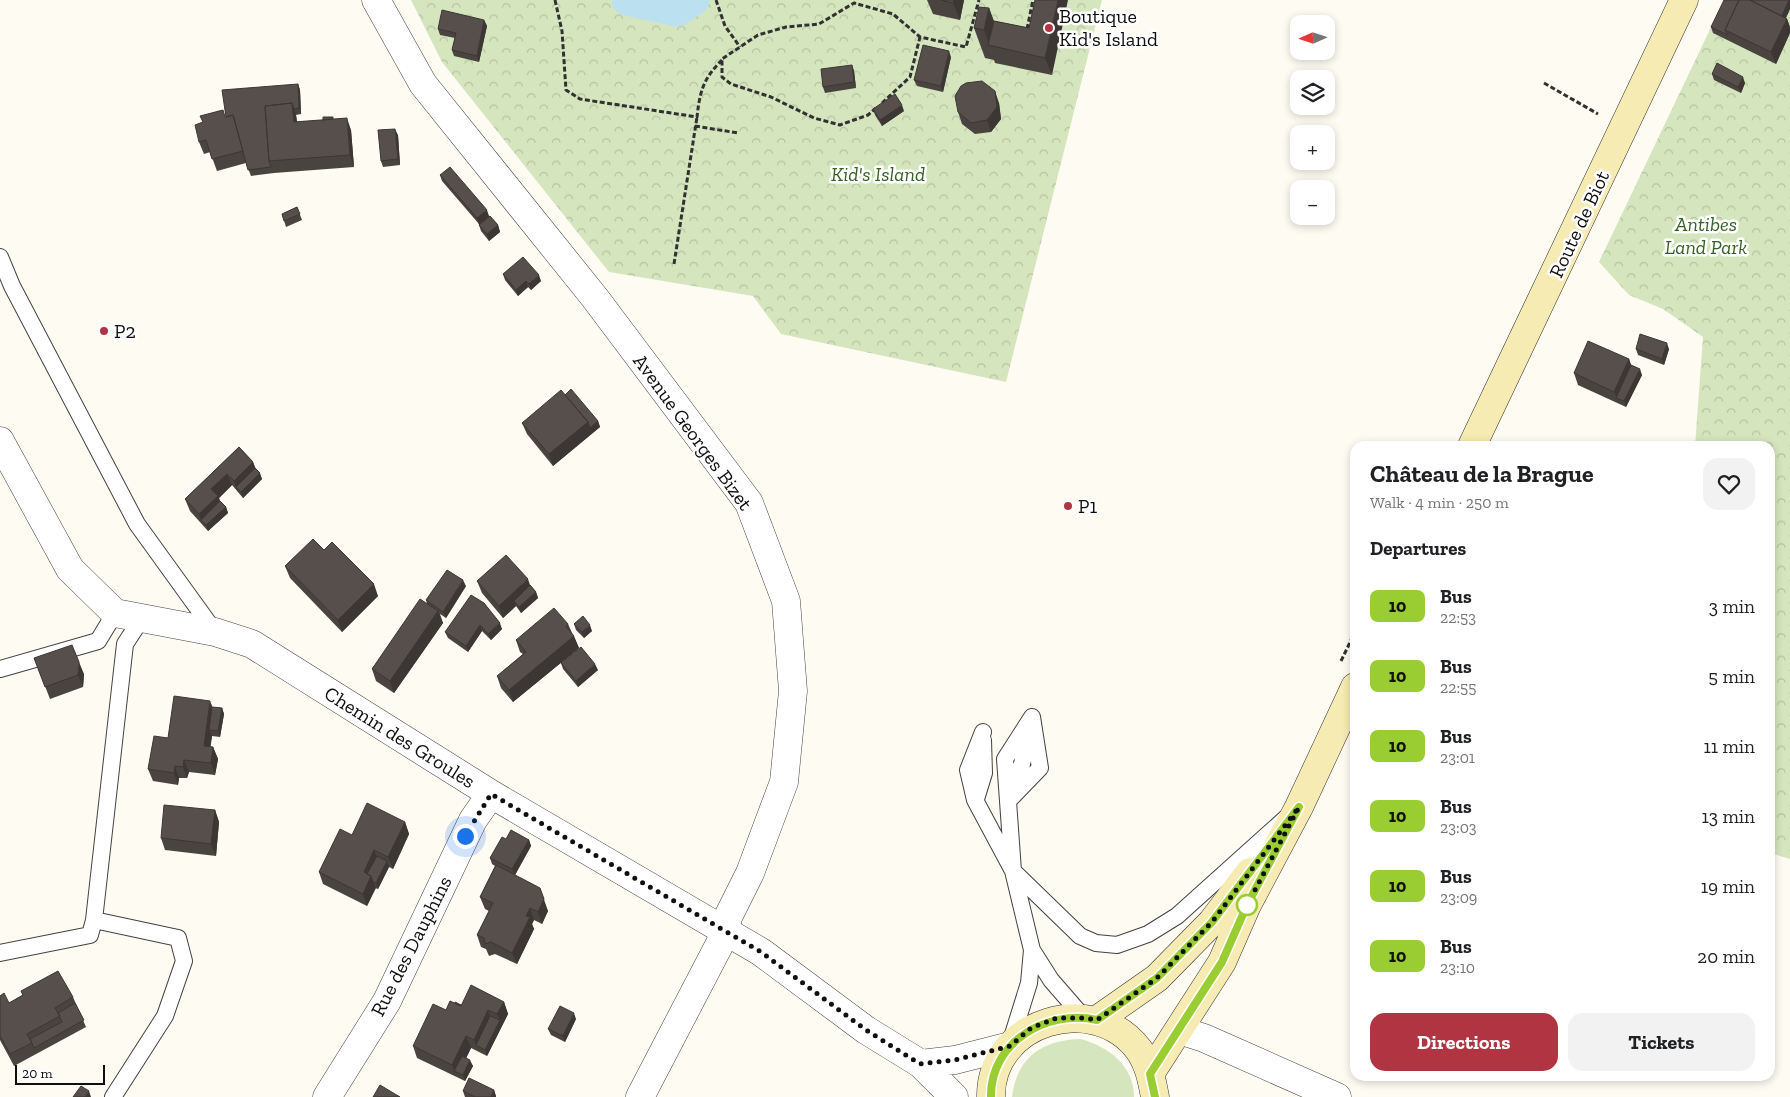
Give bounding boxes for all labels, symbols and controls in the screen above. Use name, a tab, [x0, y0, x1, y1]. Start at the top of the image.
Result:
place label: Boutique Kid's Island	[1059, 4, 1158, 51]
north arrow	[1290, 15, 1335, 60]
map controls	[1290, 15, 1335, 225]
marker: Boutique Kid's Island	[1043, 22, 1055, 34]
button: layers	[1290, 70, 1335, 115]
button: +	[1290, 125, 1335, 170]
park label: Kid's Island	[831, 162, 925, 186]
street label: Route de Biot	[1544, 166, 1614, 281]
button: −	[1290, 180, 1335, 225]
park label: Antibes Land Park	[1665, 212, 1747, 259]
place label: P2	[114, 319, 136, 343]
marker: P2	[98, 325, 110, 337]
street label: Avenue Georges Bizet	[628, 349, 758, 515]
button: heart	[1703, 458, 1755, 510]
text: Château de la Brague	[1370, 459, 1594, 488]
text: Walk · 4 min · 250 m	[1370, 493, 1509, 512]
place label: P1	[1078, 494, 1097, 518]
marker: P1	[1062, 500, 1074, 512]
text: Departures	[1370, 537, 1466, 560]
text: Bus	[1440, 585, 1472, 608]
text: 10	[1389, 595, 1406, 617]
text: 3 min	[1709, 595, 1755, 618]
text: 22:53	[1440, 608, 1476, 627]
text: Bus	[1440, 655, 1472, 678]
text: 10	[1389, 665, 1406, 687]
text: 5 min	[1708, 665, 1755, 688]
text: 22:55	[1440, 678, 1476, 697]
street label: Chemin des Groules	[320, 681, 480, 793]
text: Bus	[1440, 725, 1472, 748]
text: 10	[1389, 735, 1406, 757]
text: 11 min	[1703, 735, 1755, 758]
text: 23:01	[1440, 748, 1475, 767]
text: Bus	[1440, 795, 1472, 818]
text: 10	[1389, 805, 1406, 827]
text: 13 min	[1701, 805, 1755, 828]
text: 23:03	[1440, 818, 1477, 837]
your location	[453, 824, 478, 849]
text: Bus	[1440, 865, 1472, 888]
street label: Rue des Dauphins	[365, 872, 457, 1020]
text: 10	[1389, 875, 1406, 897]
text: 19 min	[1701, 875, 1755, 898]
text: 23:09	[1440, 888, 1477, 907]
unlabelled marker	[1236, 894, 1258, 916]
text: Bus	[1440, 935, 1472, 958]
text: 10	[1389, 945, 1406, 967]
text: 20 min	[1697, 945, 1755, 968]
text: 23:10	[1440, 958, 1475, 977]
button: Directions	[1370, 1013, 1558, 1071]
button: Tickets	[1568, 1013, 1755, 1071]
scale bar	[15, 1062, 105, 1085]
text: 20 m	[22, 1065, 53, 1082]

